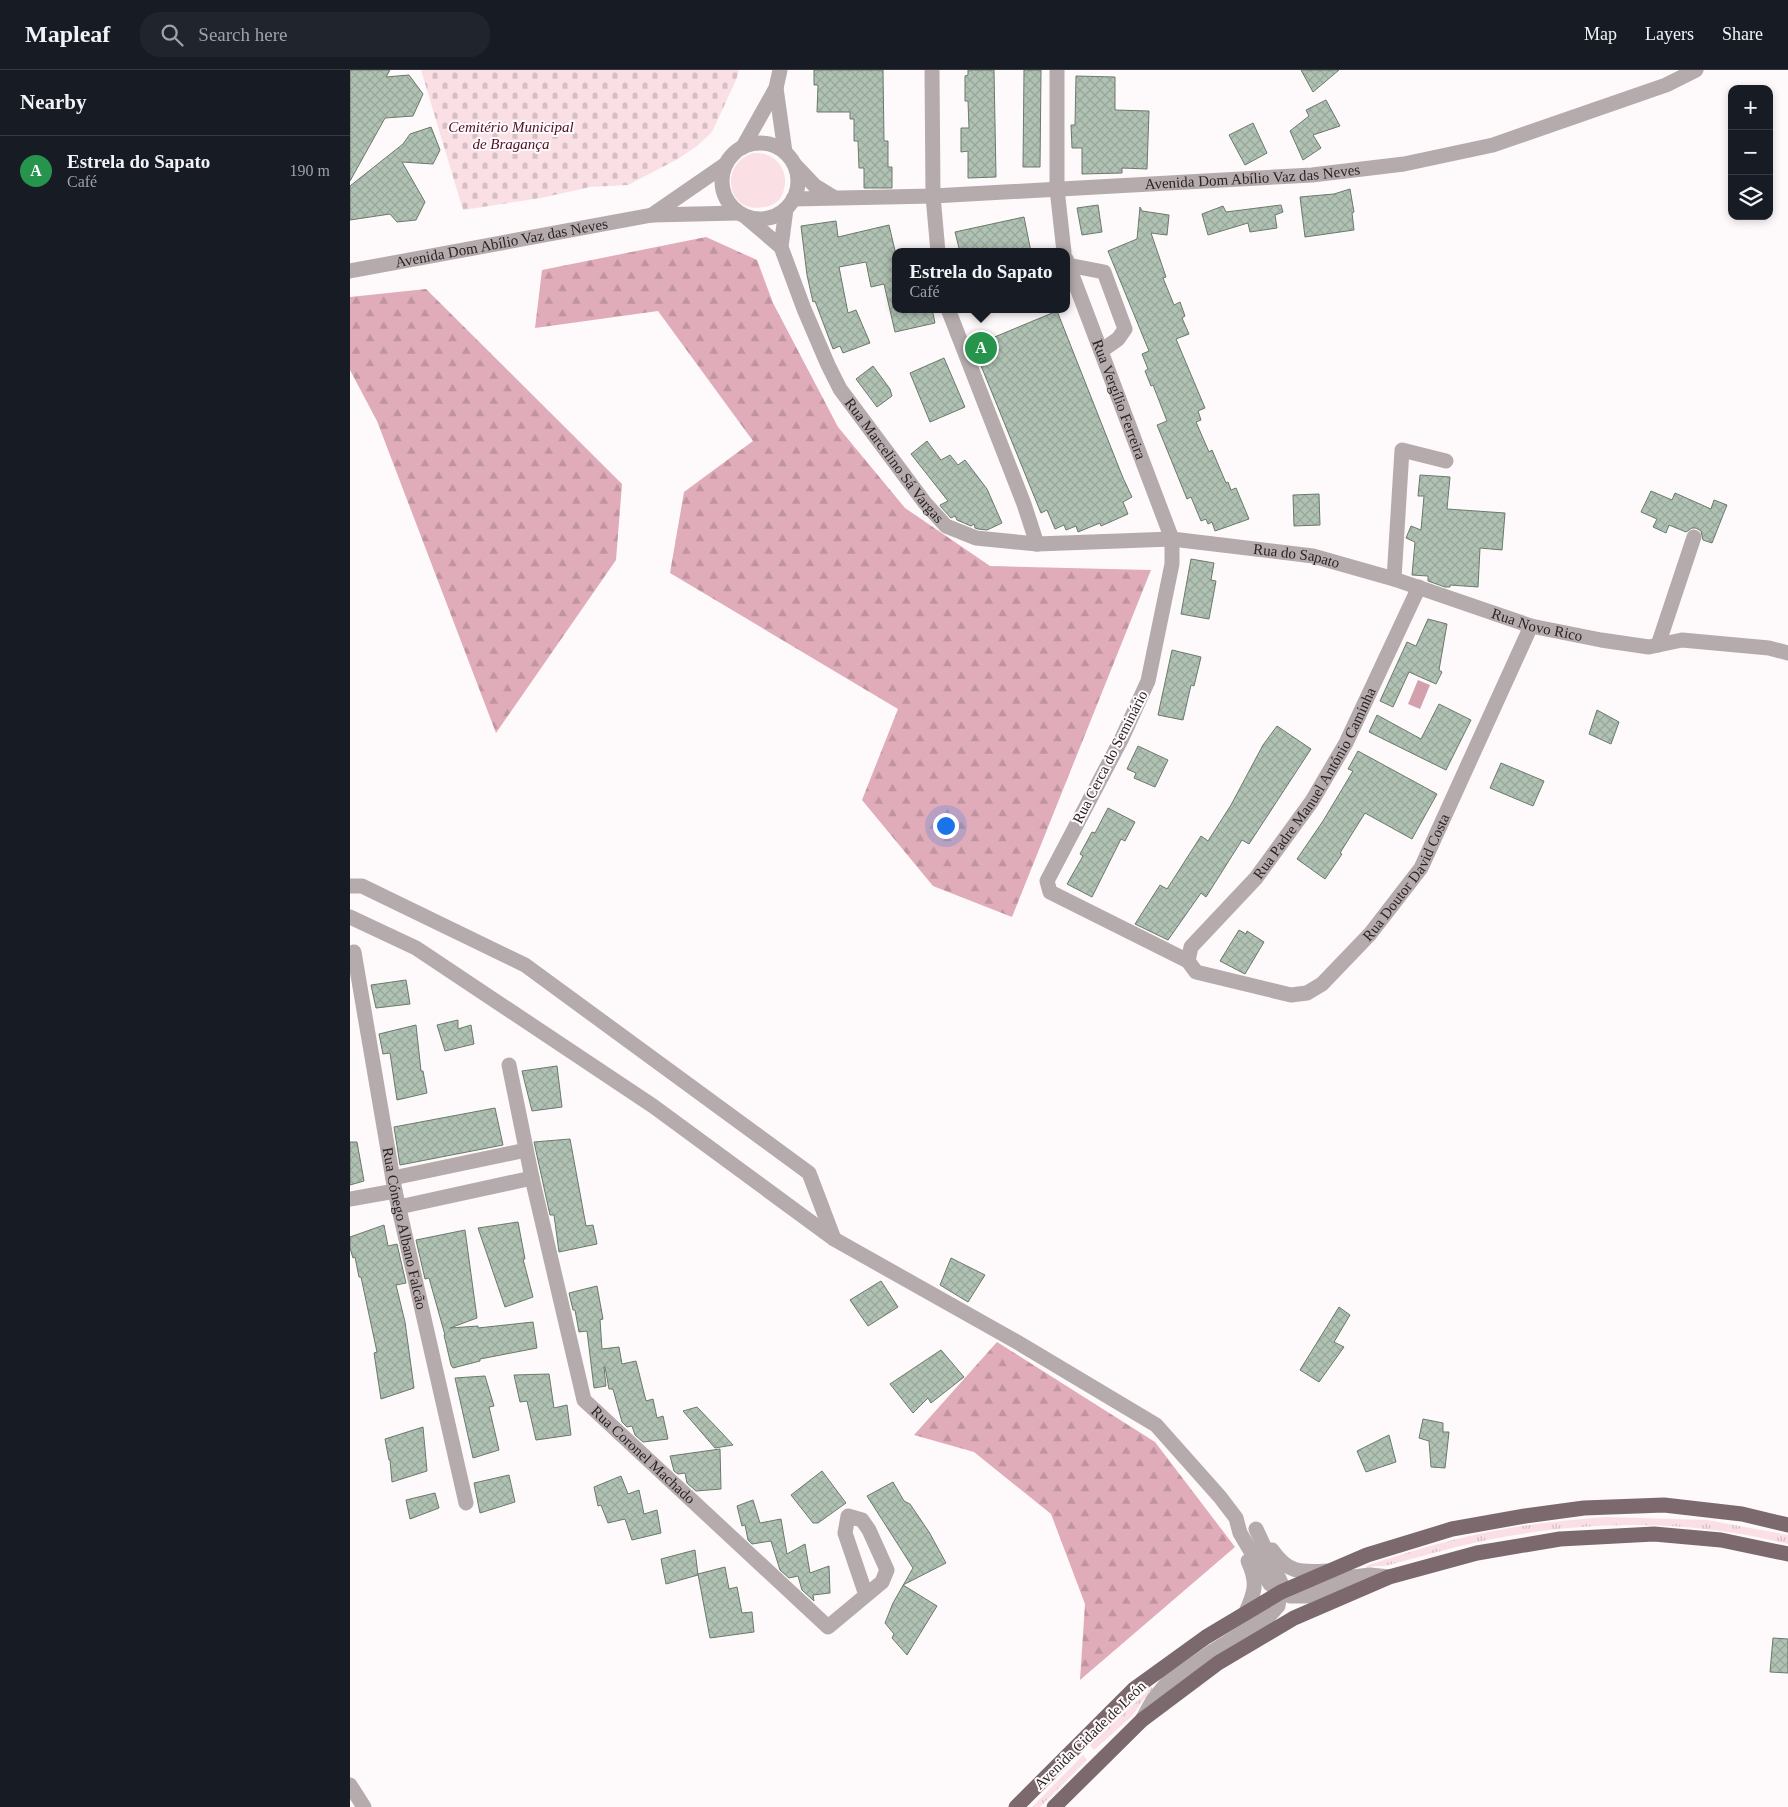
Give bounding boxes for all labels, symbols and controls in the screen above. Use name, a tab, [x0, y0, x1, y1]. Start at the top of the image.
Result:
search box	[140, 12, 490, 57]
text: Mapleaf	[25, 21, 110, 47]
icon: search	[158, 21, 186, 49]
text: Search here	[198, 24, 287, 45]
text: Map	[1584, 24, 1617, 44]
text: Layers	[1645, 24, 1694, 44]
text: Share	[1722, 24, 1763, 44]
map controls	[1728, 85, 1773, 220]
button: +	[1728, 85, 1773, 130]
text: Nearby	[20, 90, 87, 114]
park label: Cemitério Municipal de Bragança	[448, 119, 574, 152]
button: −	[1728, 130, 1773, 175]
text: Estrela do Sapato	[67, 151, 210, 172]
street label: Avenida Dom Abílio Vaz das Neves	[1144, 161, 1361, 192]
text: A	[30, 162, 42, 179]
text: 190 m	[290, 162, 330, 179]
text: Café	[67, 173, 97, 190]
button: layers	[1728, 175, 1773, 220]
street label: Avenida Dom Abílio Vaz das Neves	[394, 215, 609, 270]
popup	[892, 248, 1070, 313]
text: Estrela do Sapato	[909, 261, 1053, 282]
text: Café	[909, 283, 940, 300]
pin: A	[965, 329, 997, 367]
street label: Rua Vergílio Ferreira	[1089, 337, 1149, 462]
street label: Rua Marcelino Sá Vargas	[842, 395, 947, 526]
street label: Rua do Sapato	[1252, 541, 1342, 571]
street label: Rua Novo Rico	[1490, 605, 1584, 644]
street label: Rua Padre Manuel António Caminha	[1250, 685, 1379, 882]
street label: Rua Cerca do Seminário	[1069, 688, 1151, 826]
street label: Rua Doutor David Costa	[1360, 811, 1453, 944]
your location	[933, 813, 959, 839]
street label: Rua Cónego Albano Falcão	[380, 1146, 430, 1311]
street label: Rua Coronel Machado	[588, 1403, 698, 1507]
street label: Avenida Cidade de León	[1031, 1677, 1149, 1792]

